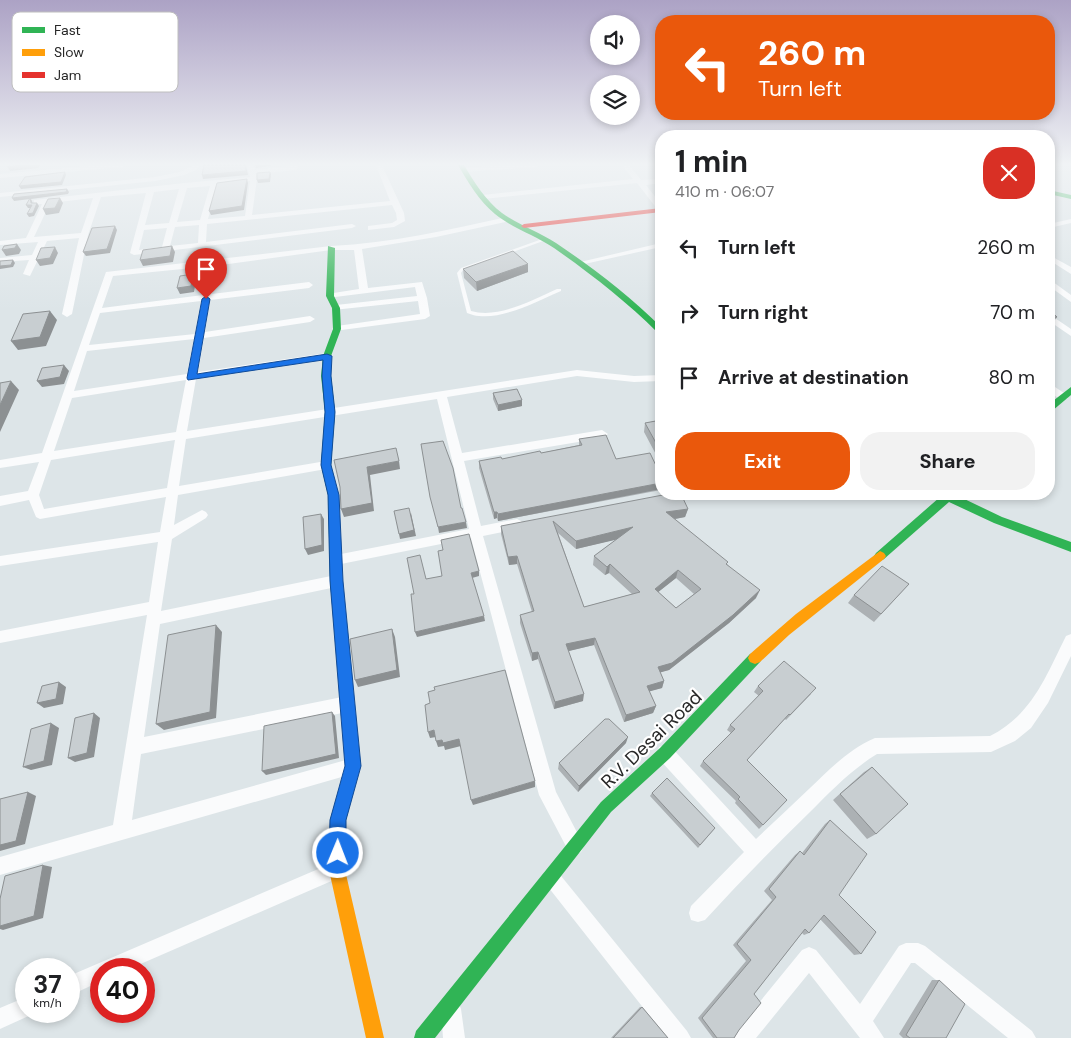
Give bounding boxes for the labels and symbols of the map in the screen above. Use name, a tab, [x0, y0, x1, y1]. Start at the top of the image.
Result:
legend	[12, 12, 178, 92]
text: Fast	[54, 21, 81, 39]
text: Slow	[54, 43, 84, 61]
text: Jam	[54, 66, 81, 84]
pin	[185, 248, 227, 299]
street label: R.V. Desai Road	[596, 685, 707, 794]
position arrow	[311, 826, 363, 878]
speed limit sign: 40	[90, 958, 155, 1023]

